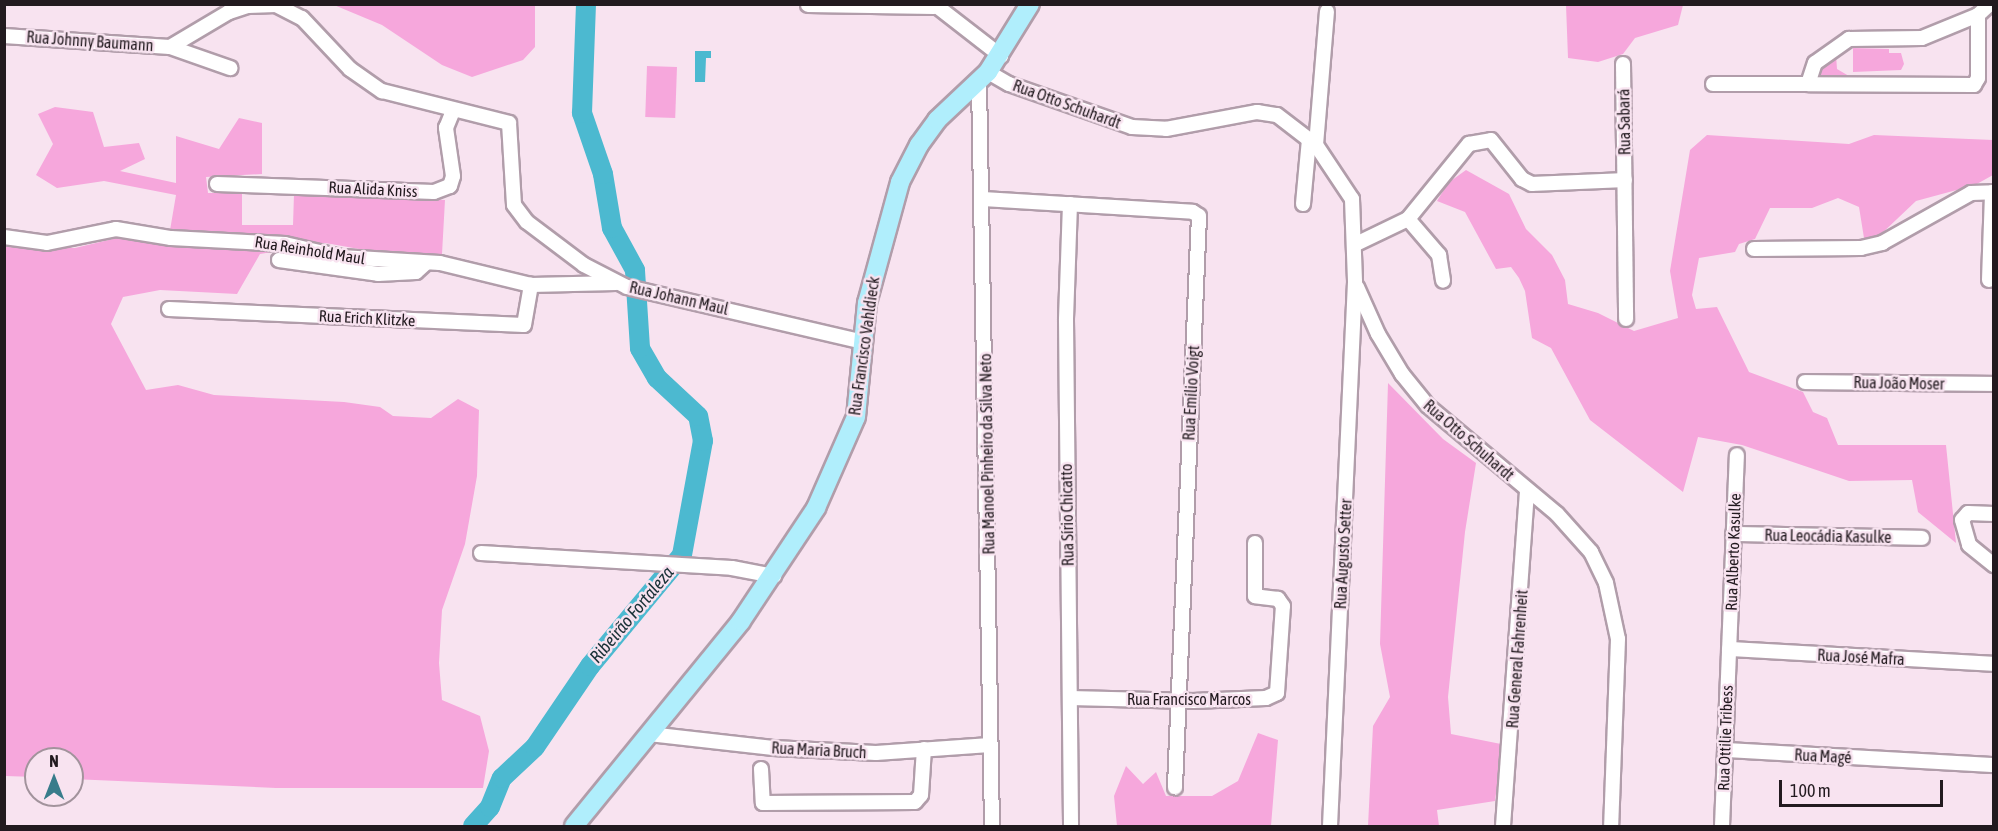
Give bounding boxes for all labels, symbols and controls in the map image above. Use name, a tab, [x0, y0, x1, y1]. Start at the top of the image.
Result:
street label: Rua Johnny Baumann	[26, 27, 154, 55]
street label: Rua Otto Schuhardt	[1010, 76, 1124, 132]
street label: Rua Sabará	[1614, 89, 1634, 155]
street label: Rua Alida Kniss	[328, 177, 418, 201]
street label: Rua Reinhold Maul	[254, 232, 366, 268]
street label: Rua Francisco Vahldieck	[845, 275, 883, 417]
street label: Rua Johann Maul	[628, 277, 730, 319]
street label: Rua Erich Klitzke	[318, 306, 416, 330]
street label: Rua Emílio Voigt	[1179, 345, 1203, 441]
street label: Rua Manoel Pinheiro da Silva Neto	[976, 353, 998, 555]
street label: Rua João Moser	[1853, 373, 1945, 393]
street label: Rua Otto Schuhardt	[1420, 395, 1518, 485]
street label: Rua Sírio Chicatto	[1057, 464, 1077, 566]
street label: Rua Alberto Kasulke	[1721, 493, 1745, 611]
street label: Rua Augusto Setter	[1331, 498, 1355, 610]
street label: Rua Leocádia Kasulke	[1764, 525, 1892, 547]
water label: Ribeirão Fortaleza	[585, 562, 679, 668]
street label: Rua General Fahrenheit	[1503, 589, 1531, 729]
street label: Rua José Mafra	[1817, 645, 1905, 669]
street label: Rua Ottilie Tribess	[1714, 685, 1736, 791]
street label: Rua Francisco Marcos	[1127, 689, 1251, 709]
street label: Rua Maria Bruch	[771, 738, 867, 762]
street label: Rua Magé	[1794, 745, 1852, 767]
north arrow	[24, 747, 84, 807]
text: N	[49, 752, 59, 770]
scale bar	[1782, 768, 1946, 806]
text: 100 m	[1790, 780, 1831, 801]

